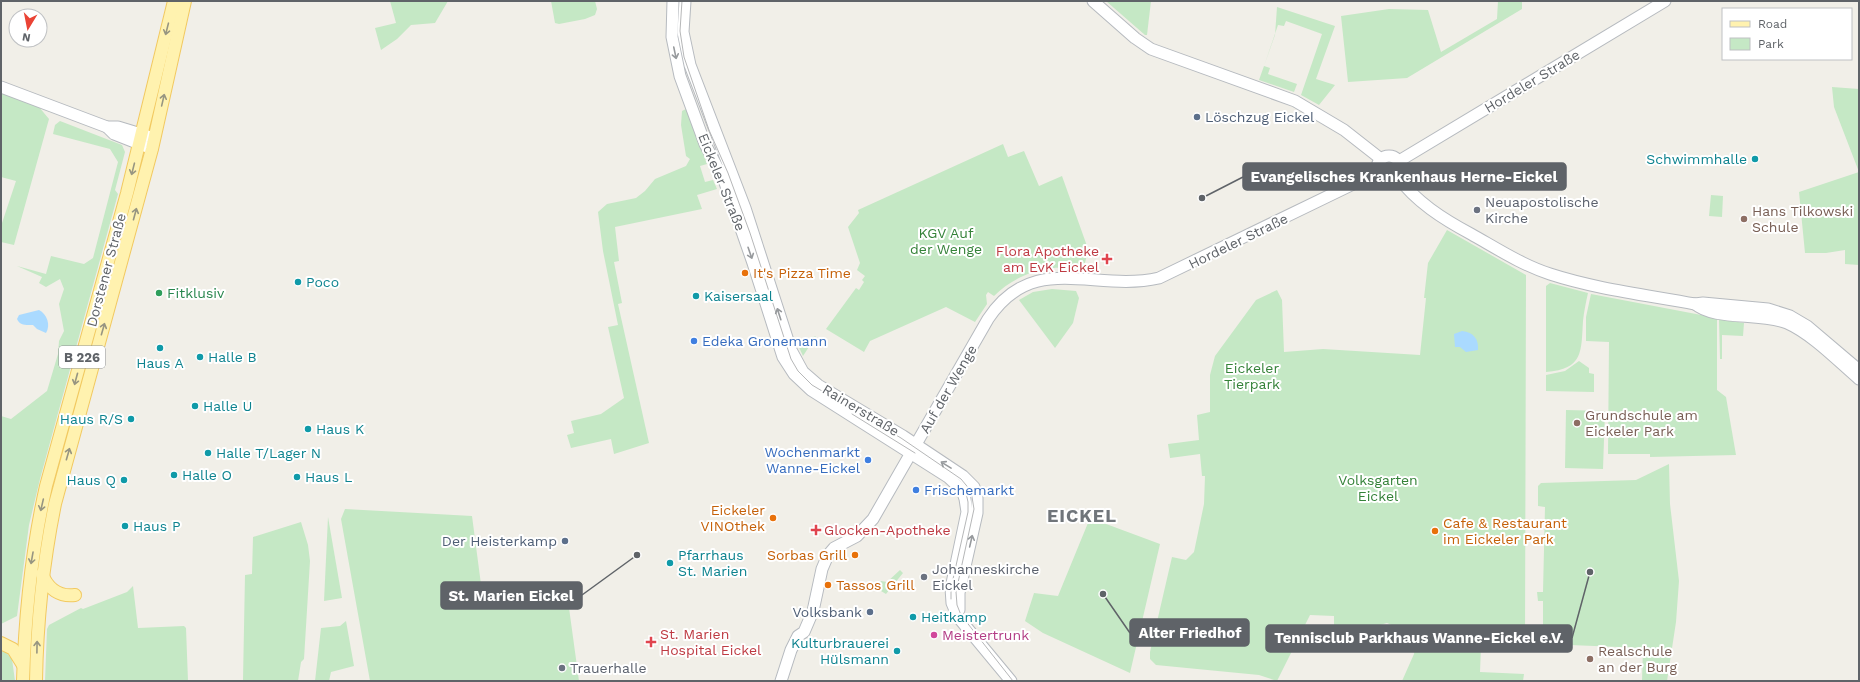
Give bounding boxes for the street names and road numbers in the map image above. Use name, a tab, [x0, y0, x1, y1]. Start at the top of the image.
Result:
street label: Hordeler Straße	[1481, 46, 1583, 116]
street label: Eickeler Straße	[695, 131, 749, 233]
street label: Hordeler Straße	[1186, 210, 1290, 272]
street label: Dorstener Straße	[83, 211, 129, 329]
street label: Auf der Wenge	[916, 342, 980, 436]
road number: B 226	[59, 346, 105, 368]
street label: Rainerstraße	[820, 381, 902, 439]

